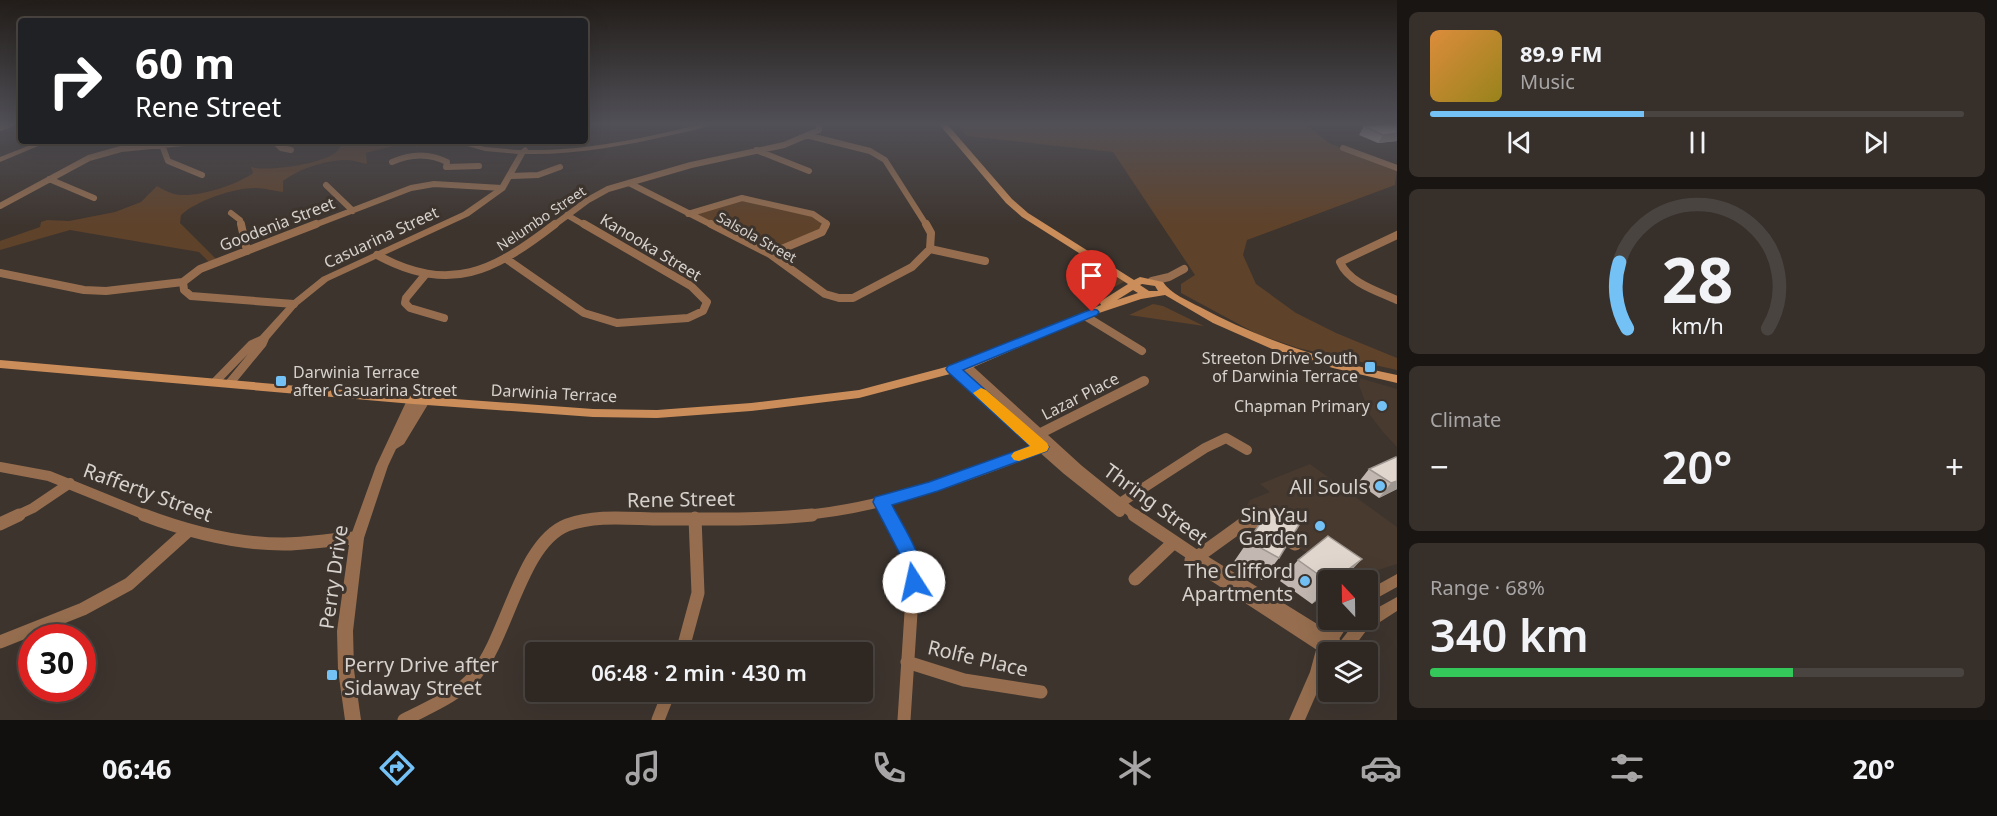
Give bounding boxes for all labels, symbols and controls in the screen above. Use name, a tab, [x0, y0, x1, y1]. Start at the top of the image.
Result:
text: 60 m	[135, 34, 235, 91]
text: 89.9 FM	[1520, 38, 1602, 68]
icon: right	[36, 42, 114, 120]
text: Music	[1520, 68, 1575, 95]
text: Rene Street	[135, 88, 281, 125]
icon: previous	[1503, 126, 1536, 159]
icon: pause	[1681, 126, 1714, 159]
icon: next	[1859, 126, 1892, 159]
street label: Nelumbo Street	[493, 181, 589, 255]
street label: Goodenia Street	[216, 192, 338, 256]
street label: Casuarina Street	[320, 201, 442, 273]
street label: Salsola Street	[714, 207, 800, 267]
street label: Kanooka Street	[596, 208, 706, 286]
text: 28	[1661, 236, 1733, 321]
pin	[1066, 250, 1117, 312]
icon: arrive	[1075, 259, 1108, 292]
text: km/h	[1671, 311, 1723, 340]
place label: Streeton Drive South of Darwinia Terrace	[1202, 347, 1358, 387]
marker: Streeton Drive South of Darwinia Terrace	[1363, 360, 1377, 374]
place label: Darwinia Terrace after Casuarina Street	[293, 361, 457, 401]
street label: Lazar Place	[1038, 367, 1122, 425]
marker: Darwinia Terrace after Casuarina Street	[274, 374, 288, 388]
street label: Darwinia Terrace	[490, 379, 618, 407]
place label: Chapman Primary	[1234, 395, 1371, 417]
marker: Chapman Primary	[1375, 399, 1389, 413]
text: Climate	[1430, 406, 1501, 433]
text: 20°	[1662, 436, 1732, 497]
text: −	[1430, 444, 1449, 489]
text: +	[1945, 444, 1964, 489]
street label: Rafferty Street	[80, 456, 216, 528]
street label: Thring Street	[1098, 457, 1214, 551]
place label: All Souls	[1290, 473, 1368, 500]
marker: All Souls	[1373, 479, 1387, 493]
street label: Rene Street	[627, 485, 735, 513]
place label: Sin Yau Garden	[1238, 501, 1308, 551]
marker: Sin Yau Garden	[1313, 519, 1327, 533]
street label: Perry Drive	[312, 523, 354, 631]
position arrow	[882, 550, 946, 614]
place label: The Clifford Apartments	[1182, 557, 1293, 607]
north arrow	[1318, 570, 1378, 630]
map controls	[1318, 570, 1378, 702]
marker: The Clifford Apartments	[1298, 574, 1312, 588]
text: Range · 68%	[1430, 574, 1545, 601]
text: 340 km	[1430, 604, 1589, 665]
speed limit sign: 30	[18, 624, 96, 702]
street label: Rolfe Place	[925, 633, 1031, 683]
button: layers	[1318, 642, 1378, 702]
place label: Perry Drive after Sidaway Street	[344, 651, 499, 701]
text: 06:48 · 2 min · 430 m	[591, 657, 807, 687]
marker: Perry Drive after Sidaway Street	[325, 668, 339, 682]
icon: directions	[376, 747, 418, 789]
icon: music	[622, 747, 664, 789]
icon: phone	[868, 747, 910, 789]
icon: climate	[1114, 747, 1156, 789]
icon: car	[1360, 747, 1402, 789]
icon: filters	[1606, 747, 1648, 789]
text: 06:46	[102, 750, 171, 787]
text: 20°	[1853, 750, 1895, 787]

